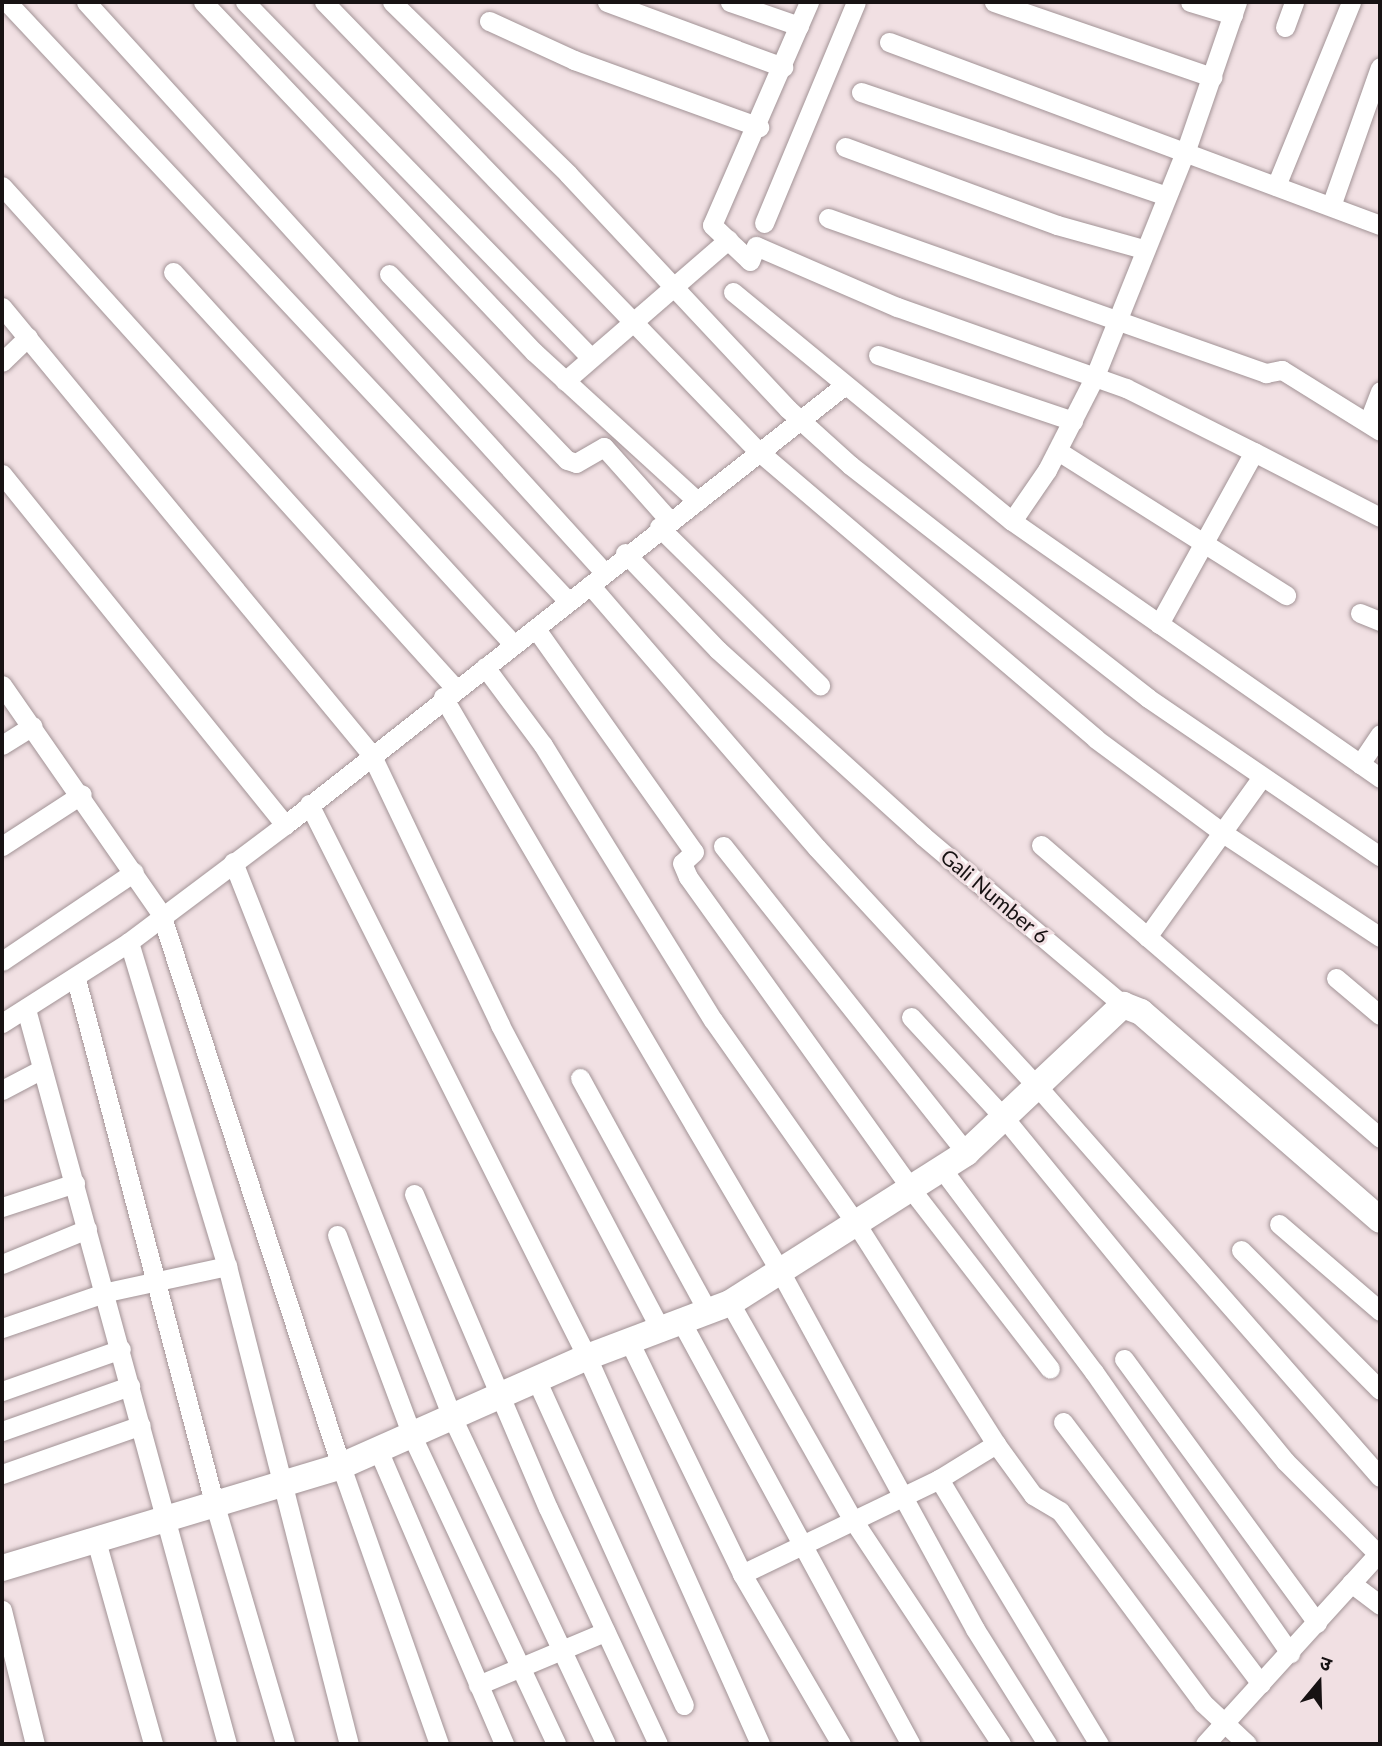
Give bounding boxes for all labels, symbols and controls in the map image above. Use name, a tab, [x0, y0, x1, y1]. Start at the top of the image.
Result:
street label: Gali Number 6	[936, 843, 1054, 949]
north arrow	[1284, 1648, 1354, 1718]
text: उ	[1317, 1650, 1335, 1675]

